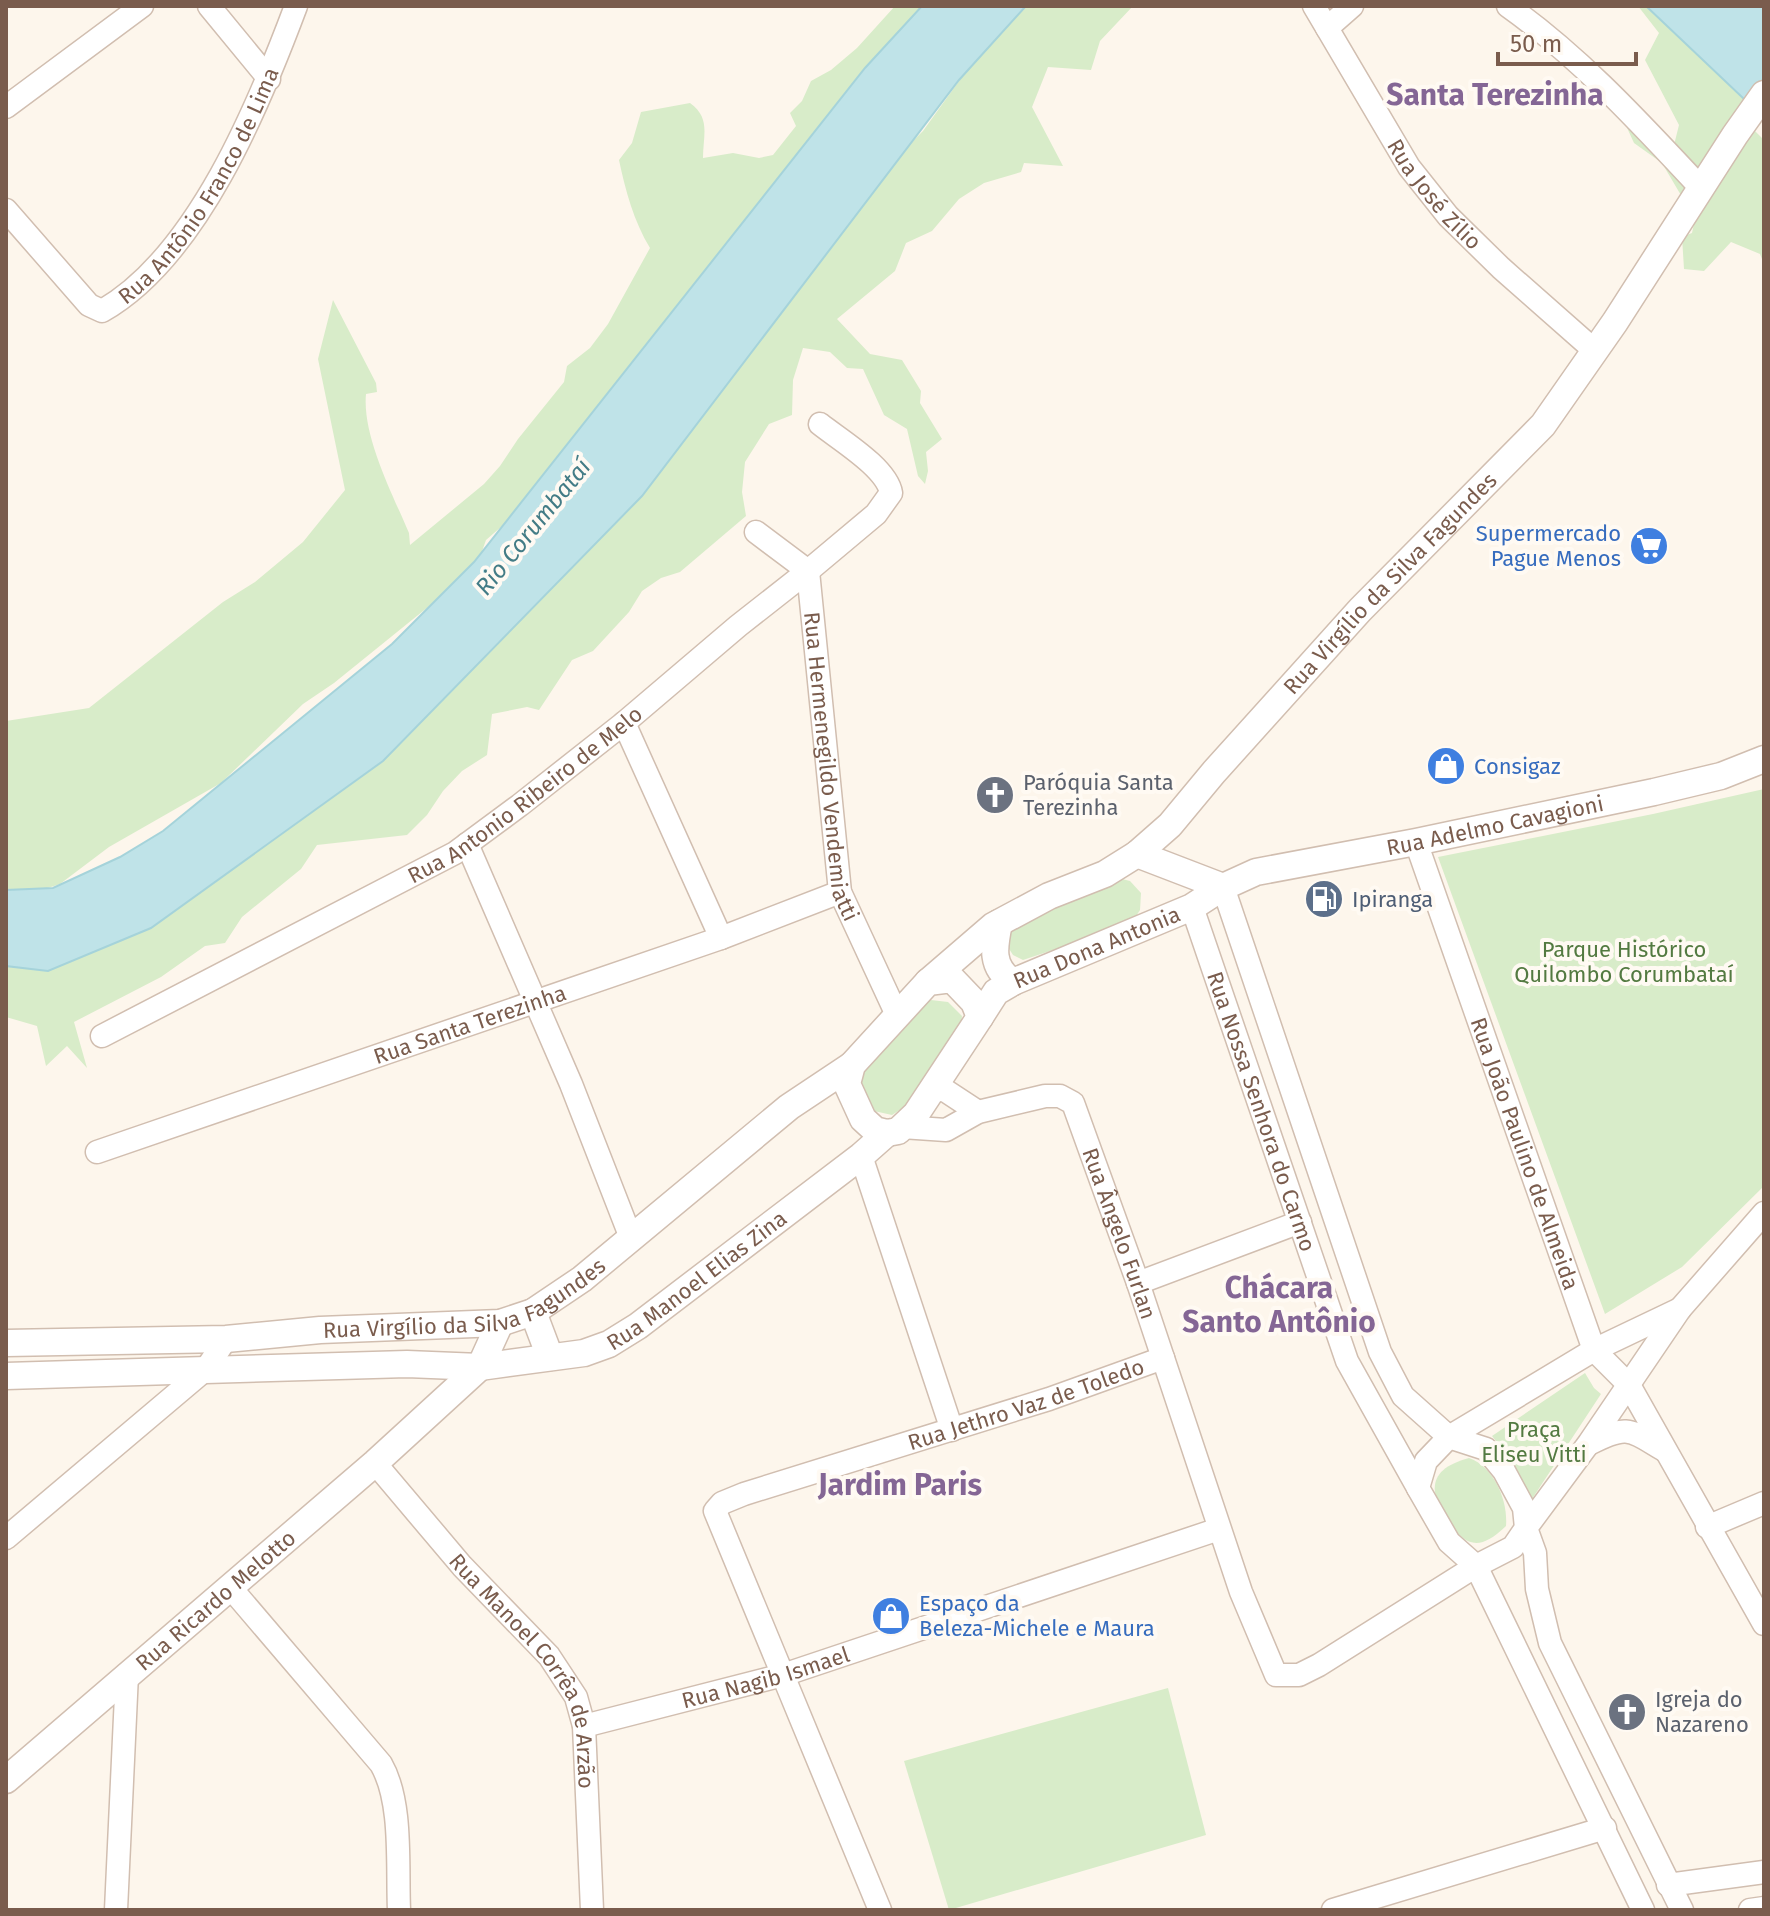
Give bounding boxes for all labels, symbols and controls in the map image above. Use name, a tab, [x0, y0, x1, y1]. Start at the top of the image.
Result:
scale bar	[1498, 16, 1636, 66]
text: 50 m	[1510, 30, 1562, 58]
street label: Rua Antônio Franco de Lima	[112, 63, 284, 310]
district label: Santa Terezinha	[1386, 77, 1604, 113]
street label: Rua José Zílio	[1382, 134, 1487, 255]
water label: Rio Corumbataí	[470, 452, 597, 601]
street label: Rua Virgílio da Silva Fagundes	[1277, 467, 1502, 700]
place label: Supermercado Pague Menos	[1476, 520, 1621, 572]
supermarket icon: Supermercado Pague Menos	[1628, 525, 1670, 567]
street label: Rua Hermenegildo Vendemiatti	[799, 610, 865, 925]
street label: Rua Antonio Ribeiro de Melo	[403, 700, 648, 889]
shop icon: Consigaz	[1425, 745, 1467, 787]
place label: Consigaz	[1474, 753, 1561, 780]
place label: Paróquia Santa Terezinha	[1023, 769, 1174, 821]
church icon: Paróquia Santa Terezinha	[974, 774, 1016, 816]
street label: Rua Adelmo Cavagioni	[1384, 789, 1606, 861]
fuel station icon: Ipiranga	[1303, 878, 1345, 920]
place label: Ipiranga	[1352, 886, 1433, 913]
street label: Rua Dona Antonia	[1009, 900, 1184, 994]
park label: Parque Histórico Quilombo Corumbataí	[1514, 936, 1734, 988]
street label: Rua Nossa Senhora do Carmo	[1201, 968, 1322, 1255]
street label: Rua Santa Terezinha	[370, 979, 570, 1070]
street label: Rua João Paulino de Almeida	[1465, 1014, 1585, 1293]
street label: Rua Ângelo Furlan	[1077, 1144, 1163, 1323]
street label: Rua Manoel Elias Zina	[601, 1204, 792, 1356]
street label: Rua Virgílio da Silva Fagundes	[322, 1252, 611, 1343]
district label: Chácara Santo Antônio	[1182, 1270, 1376, 1340]
street label: Rua Jethro Vaz de Toledo	[904, 1352, 1148, 1456]
park label: Praça Eliseu Vitti	[1481, 1416, 1587, 1468]
district label: Jardim Paris	[817, 1467, 982, 1503]
street label: Rua Ricardo Melotto	[130, 1524, 301, 1676]
street label: Rua Manoel Corrêa de Arzão	[443, 1548, 600, 1789]
place label: Espaço da Beleza-Michele e Maura	[919, 1590, 1155, 1642]
shop icon: Espaço da Beleza-Michele e Maura	[870, 1595, 912, 1637]
street label: Rua Nagib Ismael	[679, 1640, 853, 1714]
place label: Igreja do Nazareno	[1655, 1686, 1749, 1738]
church icon: Igreja do Nazareno	[1606, 1691, 1648, 1733]

